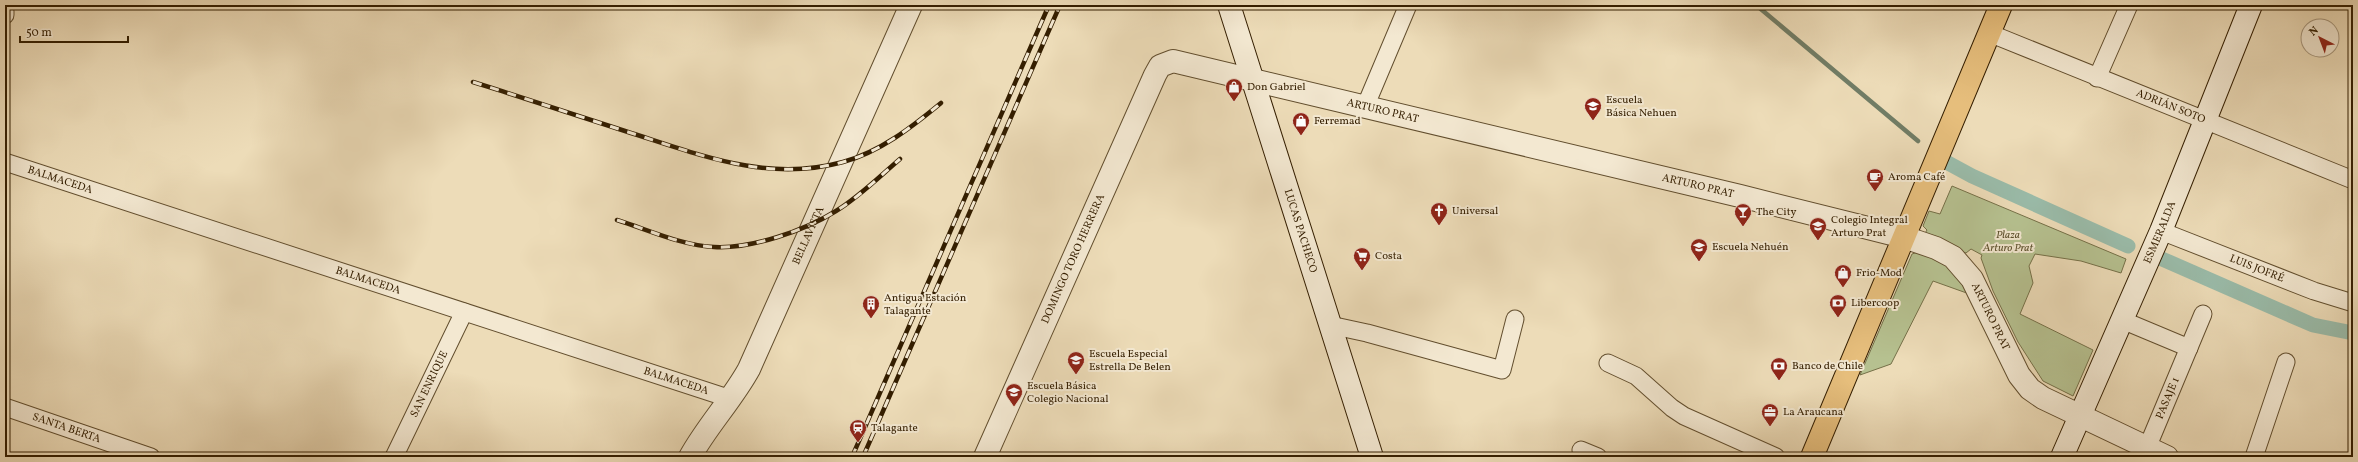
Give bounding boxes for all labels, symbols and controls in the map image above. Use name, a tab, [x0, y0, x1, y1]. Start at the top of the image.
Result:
scale bar	[20, 18, 128, 44]
north arrow	[2300, 18, 2340, 58]
text: N	[2306, 23, 2322, 40]
text: 50 m	[26, 25, 52, 41]
shop icon: Don Gabriel	[1224, 77, 1244, 102]
place label: Don Gabriel	[1247, 80, 1306, 95]
street label: ADRIÁN SOTO	[2134, 86, 2208, 127]
place label: Escuela Básica Nehuen	[1606, 93, 1677, 121]
street label: ARTURO PRAT	[1345, 95, 1421, 127]
school or university icon: Escuela Básica Nehuen	[1583, 96, 1603, 121]
shop icon: Ferremad	[1291, 111, 1311, 136]
place label: Ferremad	[1314, 114, 1361, 129]
street label: BALMACEDA	[26, 162, 95, 198]
cafe icon: Aroma Café	[1865, 167, 1885, 192]
street label: ARTURO PRAT	[1660, 170, 1736, 202]
place label: Aroma Café	[1888, 170, 1945, 185]
street label: LUCAS PACHECO	[1280, 187, 1321, 275]
street label: DOMINGO TORO HERRERA	[1038, 191, 1109, 326]
street label: ESMERALDA	[2140, 199, 2180, 266]
church icon: Universal	[1429, 201, 1449, 226]
bar icon: The City	[1733, 202, 1753, 227]
street label: BELLAVISTA	[789, 204, 828, 267]
place label: Universal	[1452, 204, 1498, 219]
place label: The City	[1756, 205, 1797, 220]
place label: Colegio Integral Arturo Prat	[1831, 213, 1908, 241]
school or university icon: Colegio Integral Arturo Prat	[1808, 216, 1828, 241]
park label: Plaza Arturo Prat	[1982, 228, 2033, 256]
school or university icon: Escuela Nehuén	[1689, 237, 1709, 262]
place label: Escuela Nehuén	[1712, 240, 1789, 255]
supermarket icon: Costa	[1352, 246, 1372, 271]
place label: Costa	[1375, 249, 1403, 264]
street label: LUIS JOFRÉ	[2227, 251, 2287, 286]
street label: BALMACEDA	[334, 263, 403, 298]
shop icon: Frio-Mod	[1833, 263, 1853, 288]
place label: Frio-Mod	[1856, 266, 1902, 281]
street label: ARTURO PRAT	[1967, 280, 2013, 353]
place label: Antigua Estación Talagante	[884, 291, 967, 319]
bank icon: Libercoop	[1828, 293, 1848, 318]
building icon: Antigua Estación Talagante	[861, 294, 881, 319]
place label: Libercoop	[1851, 296, 1899, 311]
place label: Escuela Especial Estrella De Belen	[1089, 347, 1171, 375]
street label: SAN ENRIQUE	[407, 348, 452, 420]
school or university icon: Escuela Especial Estrella De Belen	[1066, 350, 1086, 375]
bank icon: Banco de Chile	[1769, 356, 1789, 381]
place label: Banco de Chile	[1792, 359, 1863, 374]
street label: BALMACEDA	[642, 363, 711, 399]
street label: PASAJE 1	[2152, 375, 2183, 421]
place label: Escuela Básica Colegio Nacional	[1027, 379, 1108, 407]
school or university icon: Escuela Básica Colegio Nacional	[1004, 382, 1024, 407]
office icon: La Araucana	[1760, 402, 1780, 427]
place label: La Araucana	[1783, 405, 1844, 420]
street label: SANTA BERTA	[30, 409, 103, 447]
station icon: Talagante	[848, 418, 868, 443]
place label: Talagante	[871, 421, 918, 436]

